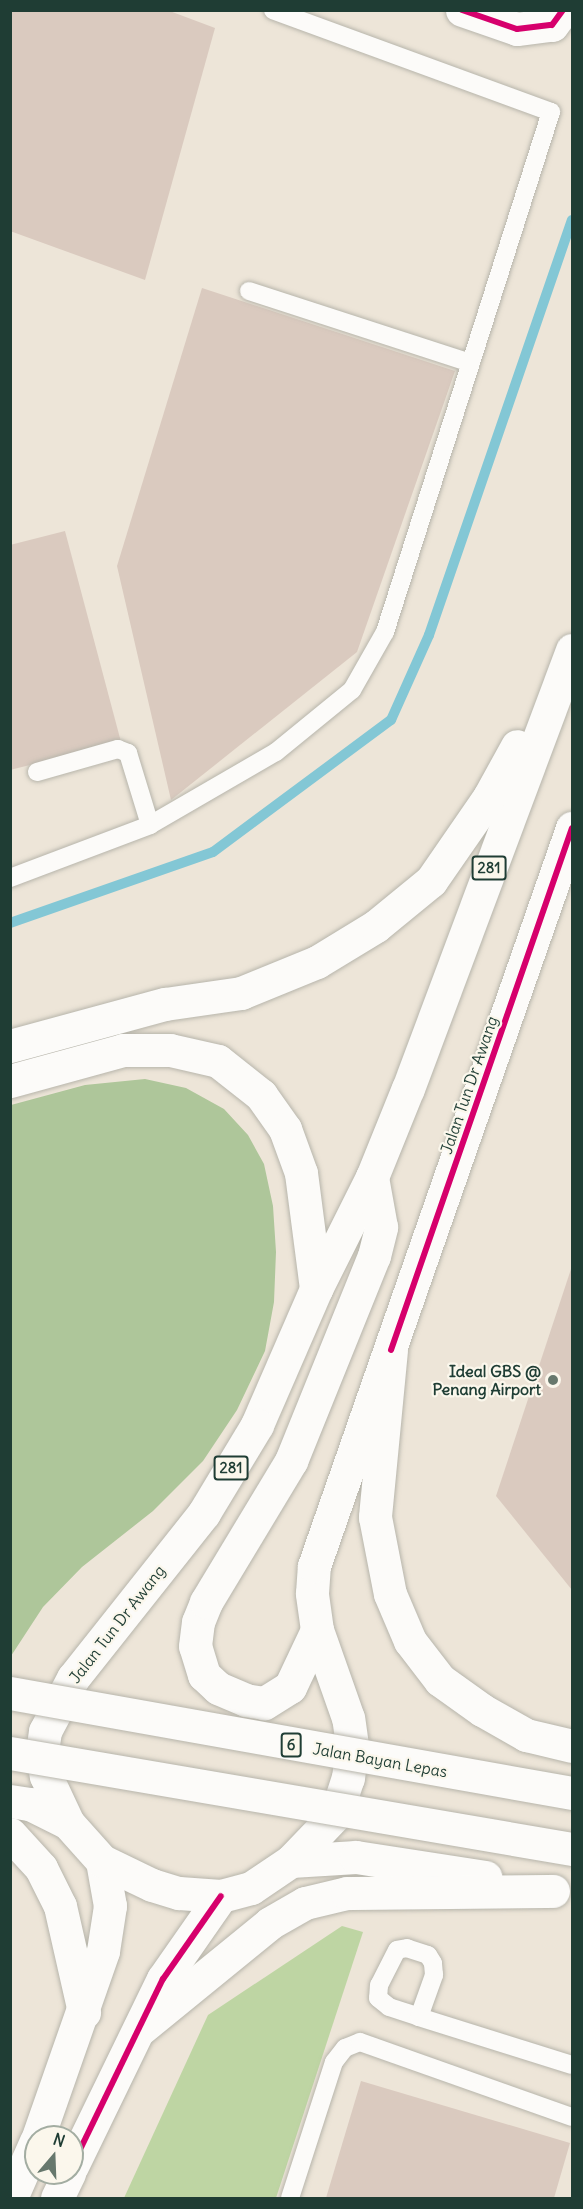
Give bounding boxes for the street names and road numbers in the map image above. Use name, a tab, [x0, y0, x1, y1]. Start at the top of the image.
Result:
road number: 281	[471, 856, 507, 880]
street label: Jalan Tun Dr Awang	[436, 1014, 502, 1156]
road number: 281	[213, 1456, 249, 1480]
street label: Jalan Tun Dr Awang	[65, 1561, 169, 1687]
road number: 6	[280, 1733, 302, 1757]
street label: Jalan Bayan Lepas	[311, 1739, 449, 1781]

